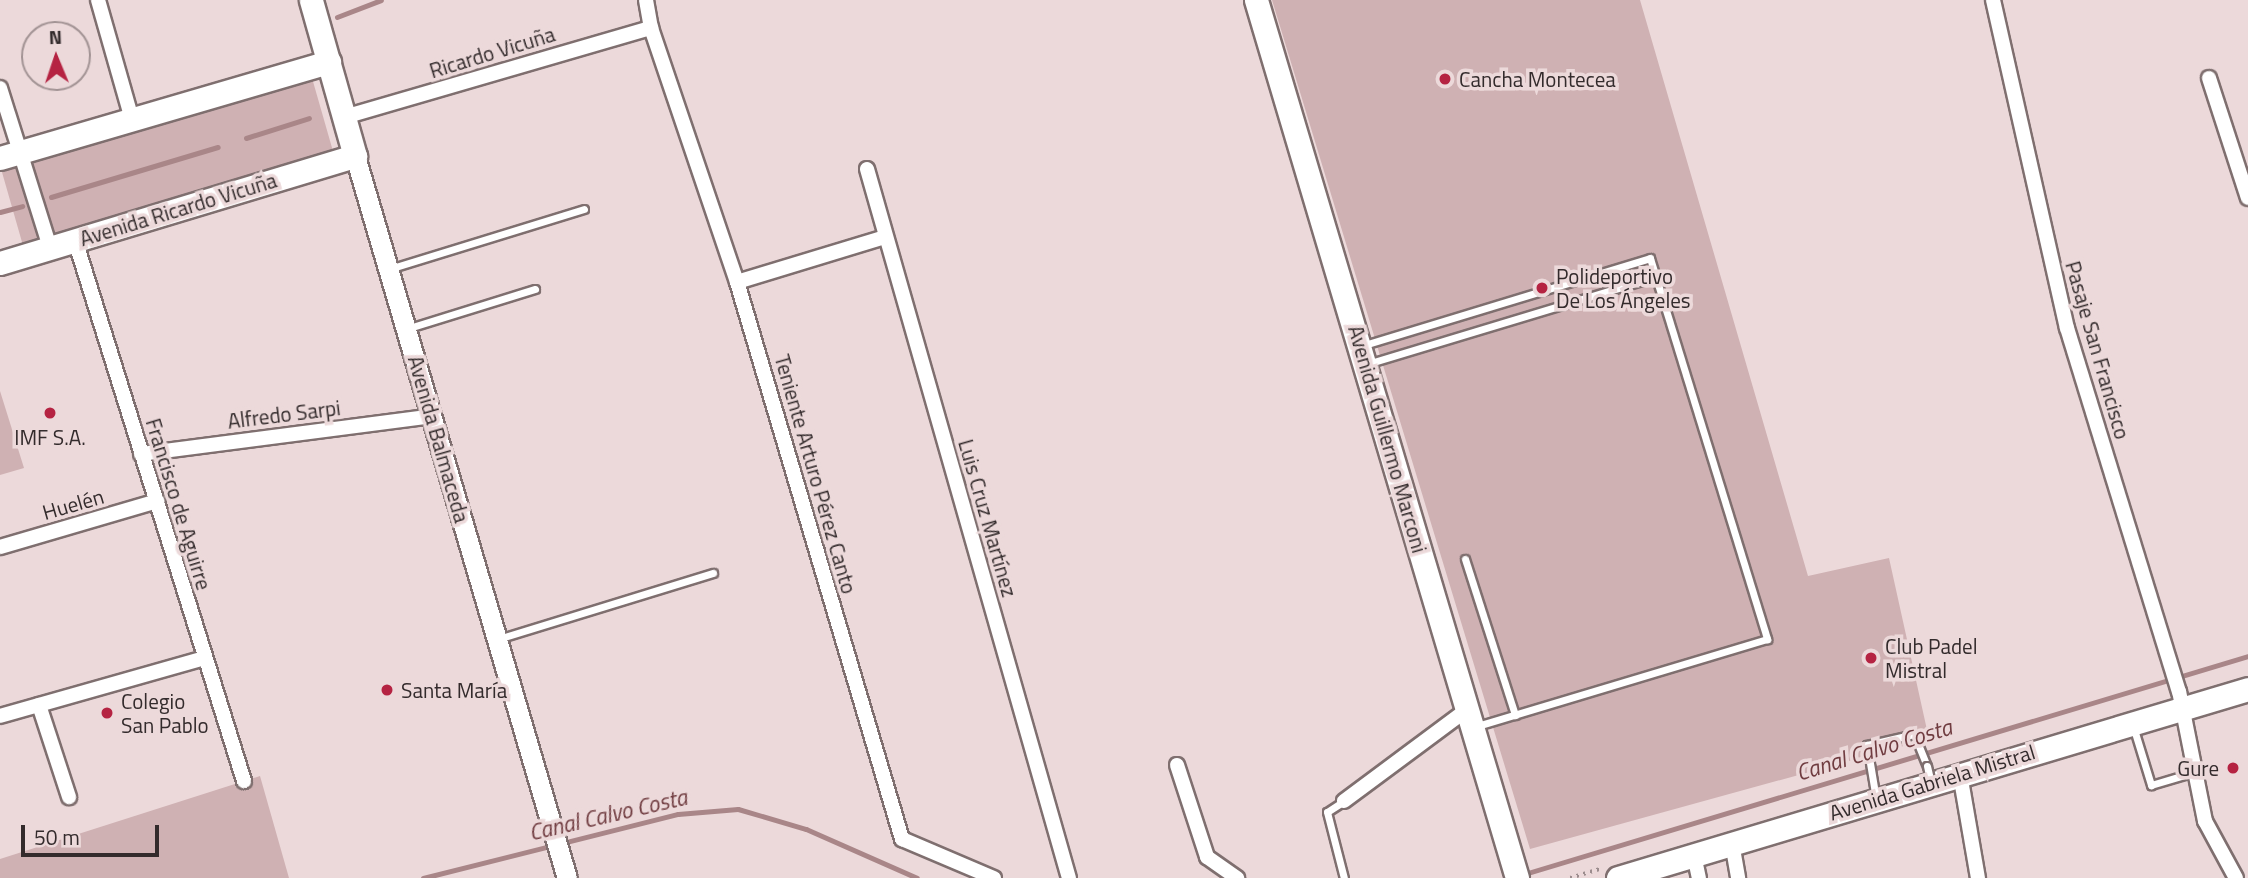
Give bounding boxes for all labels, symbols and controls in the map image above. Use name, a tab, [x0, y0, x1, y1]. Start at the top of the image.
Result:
north arrow	[21, 21, 91, 91]
street label: Ricardo Vicuña	[426, 21, 558, 83]
text: N	[48, 22, 62, 51]
place label: Cancha Montecea	[1459, 66, 1616, 92]
marker: Cancha Montecea	[1437, 71, 1453, 87]
street label: Avenida Ricardo Vicuña	[76, 167, 280, 251]
street label: Pasaje San Francisco	[2061, 258, 2135, 442]
place label: Polideportivo De Los Ángeles	[1556, 263, 1691, 313]
marker: Polideportivo De Los Ángeles	[1534, 280, 1550, 296]
street label: Avenida Guillermo Marconi	[1343, 322, 1433, 556]
street label: Teniente Arturo Pérez Canto	[770, 352, 862, 596]
street label: Avenida Balmaceda	[403, 353, 475, 525]
street label: Alfredo Sarpi	[226, 395, 342, 433]
marker: IMF S.A.	[42, 405, 58, 421]
street label: Francisco de Aguirre	[141, 415, 217, 593]
place label: IMF S.A.	[14, 424, 86, 450]
street label: Luis Cruz Martínez	[953, 436, 1023, 600]
street label: Huelén	[39, 483, 107, 525]
place label: Club Padel Mistral	[1885, 633, 1978, 683]
marker: Club Padel Mistral	[1863, 650, 1879, 666]
place label: Santa María	[401, 677, 507, 703]
marker: Santa María	[379, 682, 395, 698]
place label: Colegio San Pablo	[121, 688, 209, 738]
marker: Colegio San Pablo	[99, 705, 115, 721]
water label: Canal Calvo Costa	[1793, 713, 1955, 787]
street label: Avenida Gabriela Mistral	[1826, 739, 2038, 825]
place label: Gure	[2177, 755, 2219, 781]
marker: Gure	[2225, 760, 2241, 776]
water label: Canal Calvo Costa	[526, 783, 690, 847]
scale bar	[24, 812, 163, 856]
text: 50 m	[34, 821, 80, 853]

